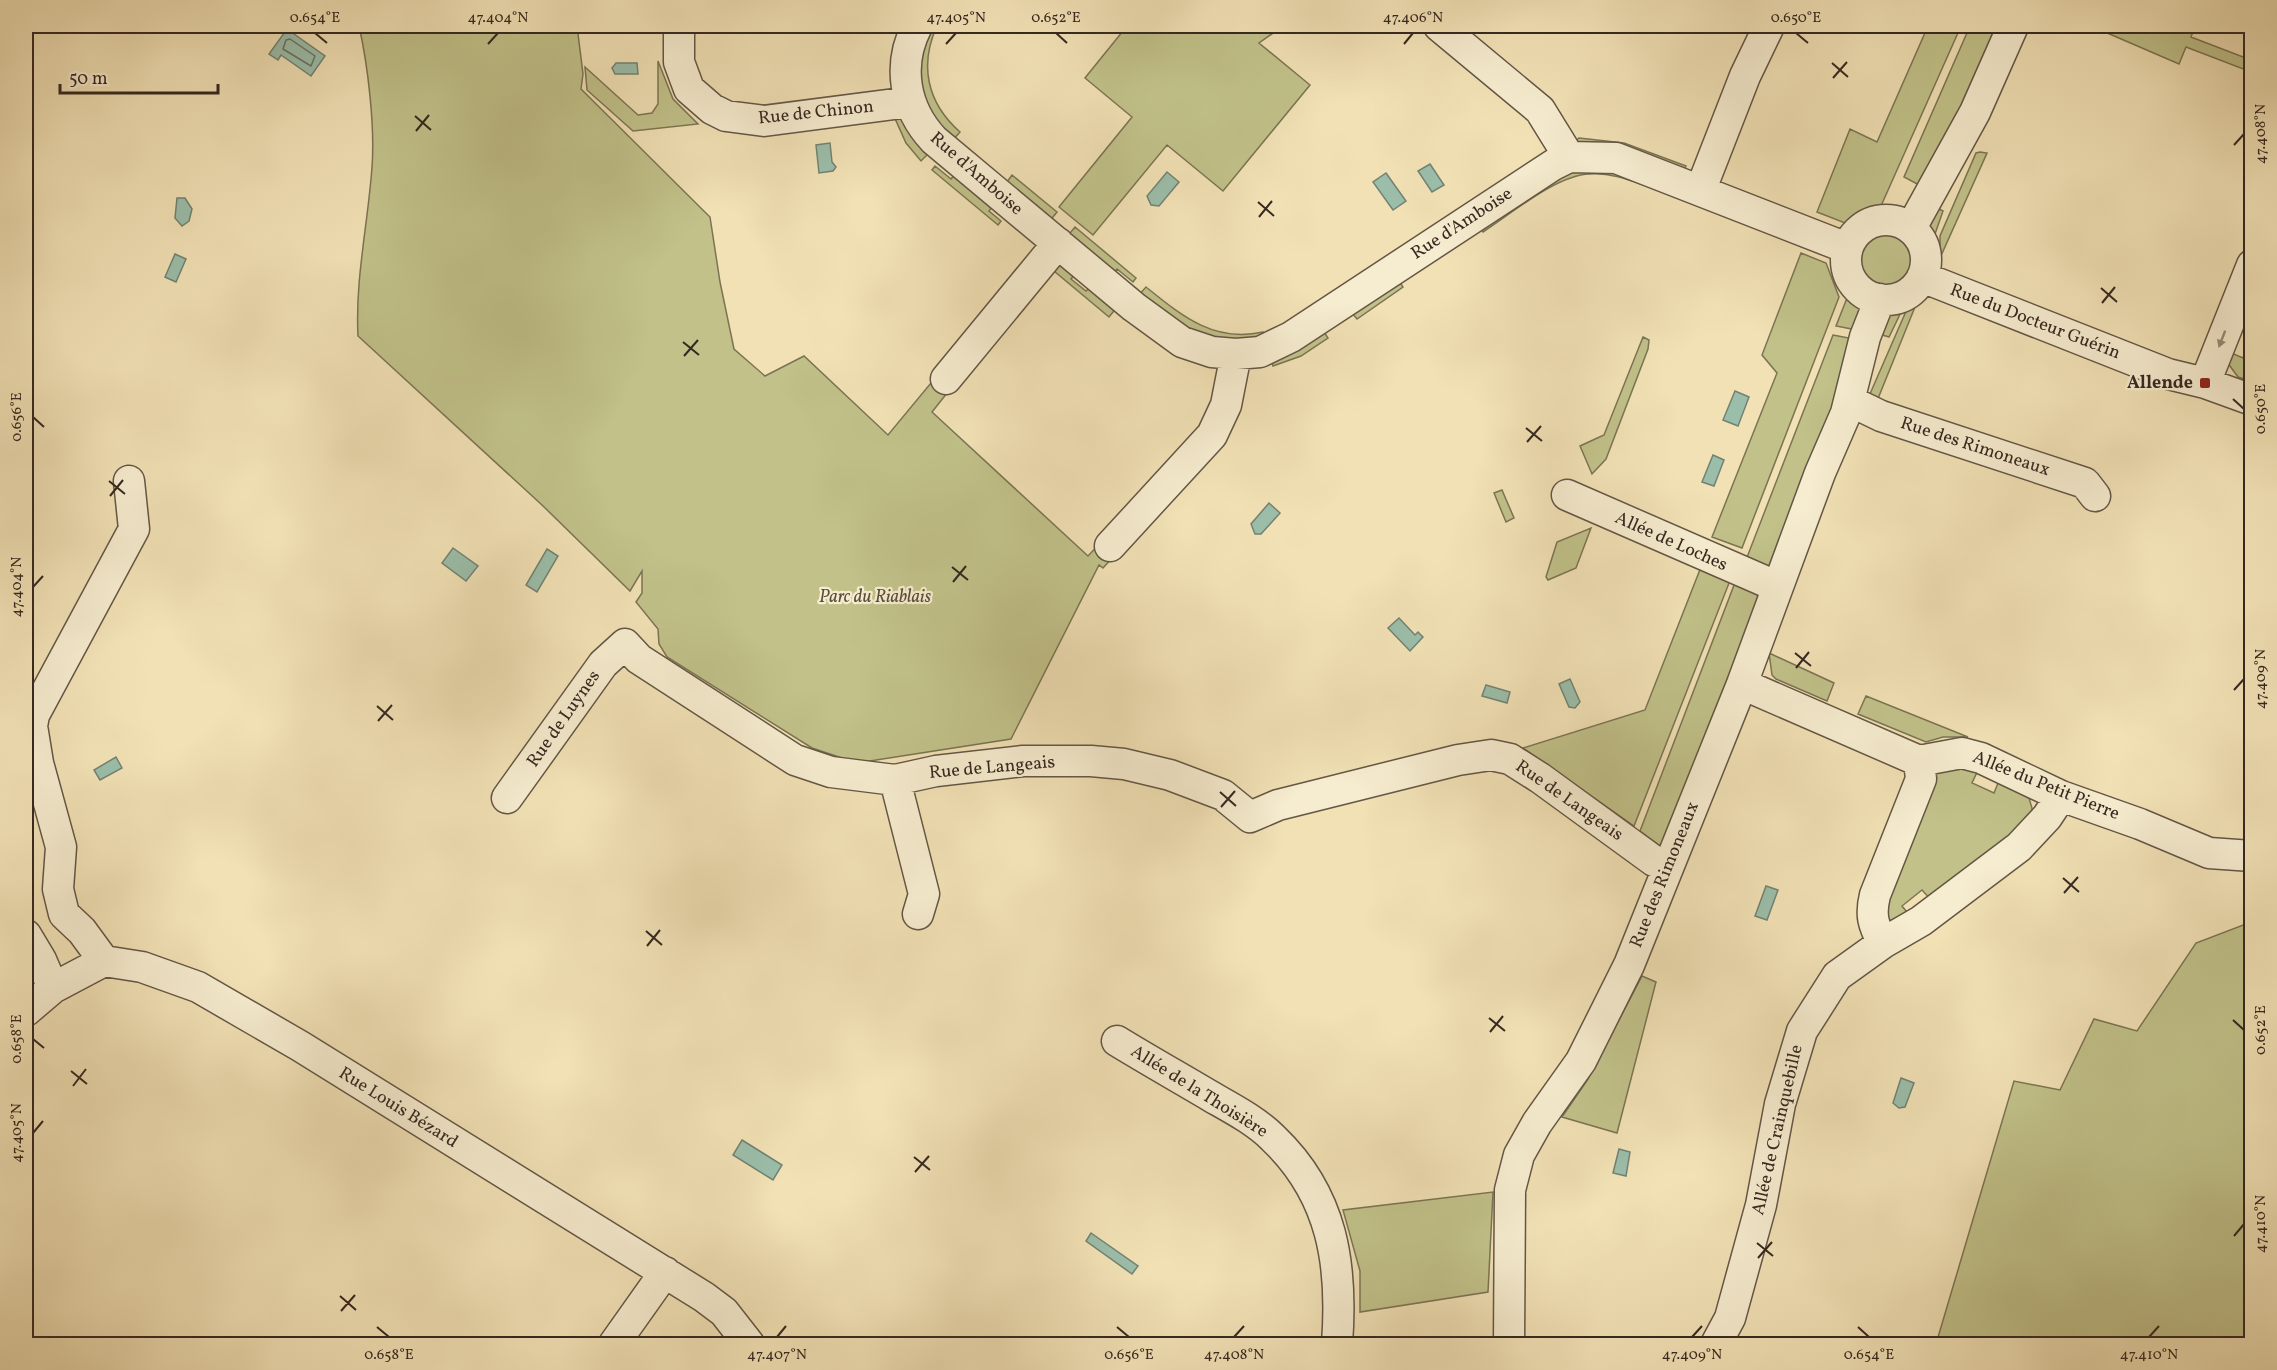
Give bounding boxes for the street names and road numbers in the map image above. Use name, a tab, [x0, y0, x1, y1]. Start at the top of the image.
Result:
street label: Rue de Chinon	[757, 94, 875, 131]
street label: Rue d'Amboise	[924, 126, 1028, 222]
street label: Rue d'Amboise	[1406, 182, 1518, 266]
street label: Rue du Docteur Guérin	[1946, 278, 2124, 366]
street label: Rue des Rimoneaux	[1897, 411, 2053, 483]
street label: Allée de Loches	[1611, 506, 1731, 578]
street label: Rue de Luynes	[521, 665, 607, 773]
street label: Allée du Petit Pierre	[1969, 745, 2123, 827]
street label: Rue de Langeais	[928, 750, 1056, 786]
street label: Rue de Langeais	[1510, 754, 1628, 848]
street label: Rue des Rimoneaux	[1624, 798, 1706, 952]
street label: Allée de la Thoisière	[1126, 1040, 1272, 1144]
street label: Allée de Crainquebille	[1746, 1042, 1810, 1218]
street label: Rue Louis Bézard	[333, 1061, 463, 1155]

